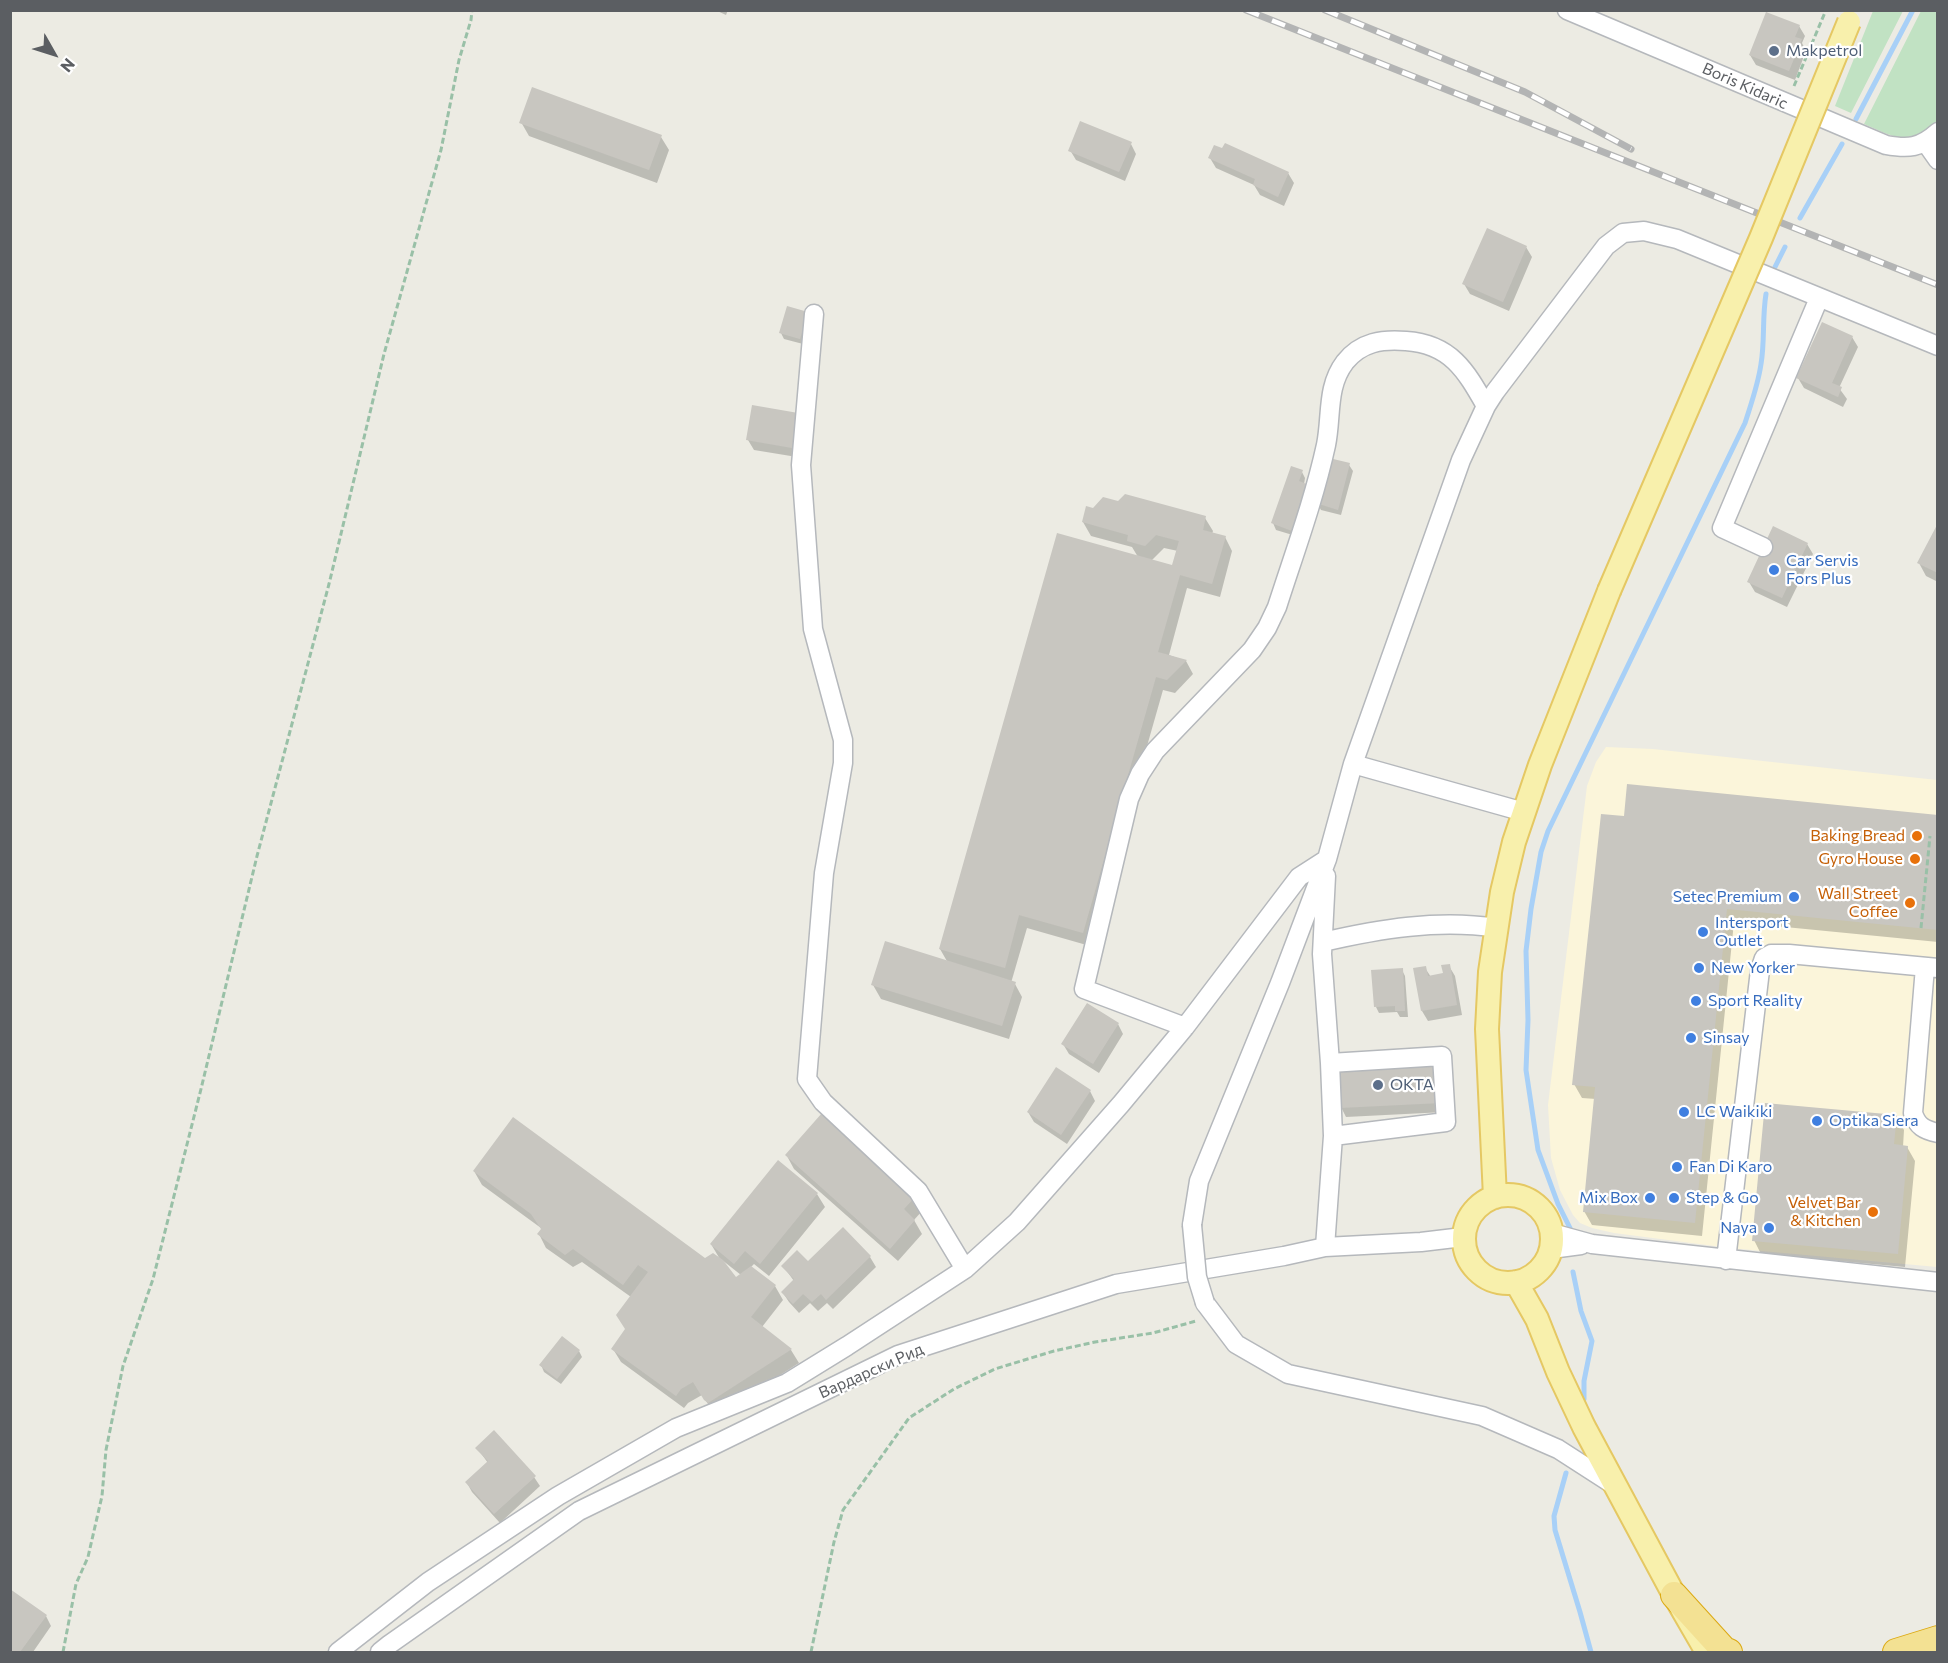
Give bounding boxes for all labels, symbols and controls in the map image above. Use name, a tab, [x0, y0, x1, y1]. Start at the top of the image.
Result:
north arrow	[24, 24, 84, 84]
place label: Makpetrol	[1786, 41, 1862, 61]
marker: Makpetrol	[1767, 44, 1781, 58]
text: N	[57, 55, 80, 76]
street label: Boris Kidaric	[1699, 59, 1791, 113]
place label: Car Servis Fors Plus	[1786, 551, 1859, 589]
marker: Car Servis Fors Plus	[1767, 563, 1781, 577]
place label: Baking Bread	[1810, 826, 1905, 846]
marker: Baking Bread	[1910, 829, 1924, 843]
place label: Gyro House	[1818, 849, 1903, 869]
marker: Gyro House	[1908, 852, 1922, 866]
place label: Wall Street Coffee	[1818, 884, 1898, 922]
place label: Setec Premium	[1673, 887, 1782, 907]
marker: Setec Premium	[1787, 890, 1801, 904]
marker: Wall Street Coffee	[1903, 896, 1917, 910]
place label: Intersport Outlet	[1715, 913, 1789, 951]
marker: Intersport Outlet	[1696, 925, 1710, 939]
place label: New Yorker	[1711, 958, 1795, 978]
marker: New Yorker	[1692, 961, 1706, 975]
place label: Sport Reality	[1708, 991, 1802, 1011]
marker: Sport Reality	[1689, 994, 1703, 1008]
place label: Sinsay	[1703, 1028, 1749, 1048]
marker: Sinsay	[1684, 1031, 1698, 1045]
place label: OKTA	[1390, 1075, 1434, 1095]
marker: OKTA	[1371, 1078, 1385, 1092]
place label: LC Waikiki	[1696, 1102, 1772, 1122]
marker: LC Waikiki	[1677, 1105, 1691, 1119]
place label: Optika Siera	[1829, 1111, 1919, 1131]
marker: Optika Siera	[1810, 1114, 1824, 1128]
place label: Fan Di Karo	[1689, 1157, 1772, 1177]
marker: Fan Di Karo	[1670, 1160, 1684, 1174]
place label: Mix Box	[1579, 1188, 1638, 1208]
place label: Step & Go	[1686, 1188, 1759, 1208]
marker: Mix Box	[1643, 1191, 1657, 1205]
marker: Step & Go	[1667, 1191, 1681, 1205]
place label: Velvet Bar & Kitchen	[1788, 1193, 1861, 1231]
marker: Velvet Bar & Kitchen	[1866, 1205, 1880, 1219]
place label: Naya	[1720, 1218, 1757, 1238]
marker: Naya	[1762, 1221, 1776, 1235]
street label: Вардарски Рид	[816, 1339, 926, 1403]

